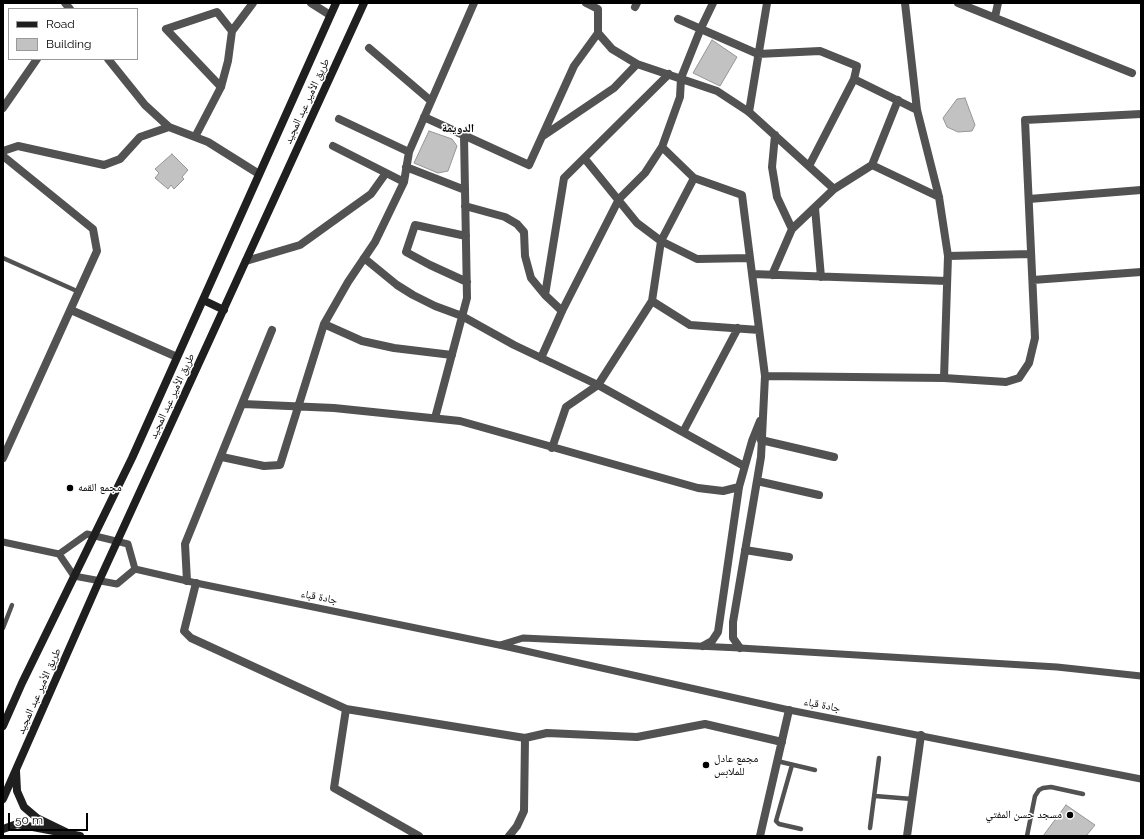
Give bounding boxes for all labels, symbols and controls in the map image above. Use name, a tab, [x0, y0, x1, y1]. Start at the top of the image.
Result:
legend	[8, 8, 138, 60]
text: Road	[46, 17, 75, 31]
text: Building	[46, 37, 92, 51]
street label: طريق الأمير عبد المجيد	[281, 56, 333, 146]
district label: الدويمة	[442, 121, 474, 135]
street label: طريق الأمير عبد المجيد	[146, 351, 198, 441]
place label: مجمع القمه	[78, 481, 122, 495]
marker: مجمع القمه	[65, 483, 75, 493]
street label: جادة قباء	[300, 587, 338, 607]
street label: طريق الأمير عبد المجيد	[14, 646, 64, 736]
street label: جادة قباء	[803, 695, 841, 715]
place label: مجمع عادل للملابس	[714, 752, 758, 778]
marker: مجمع عادل للملابس	[701, 760, 711, 770]
scale bar	[10, 805, 90, 831]
place label: مسجد حسن المفتي	[986, 808, 1062, 822]
marker: مسجد حسن المفتي	[1065, 810, 1075, 820]
text: 50 m	[15, 813, 43, 827]

